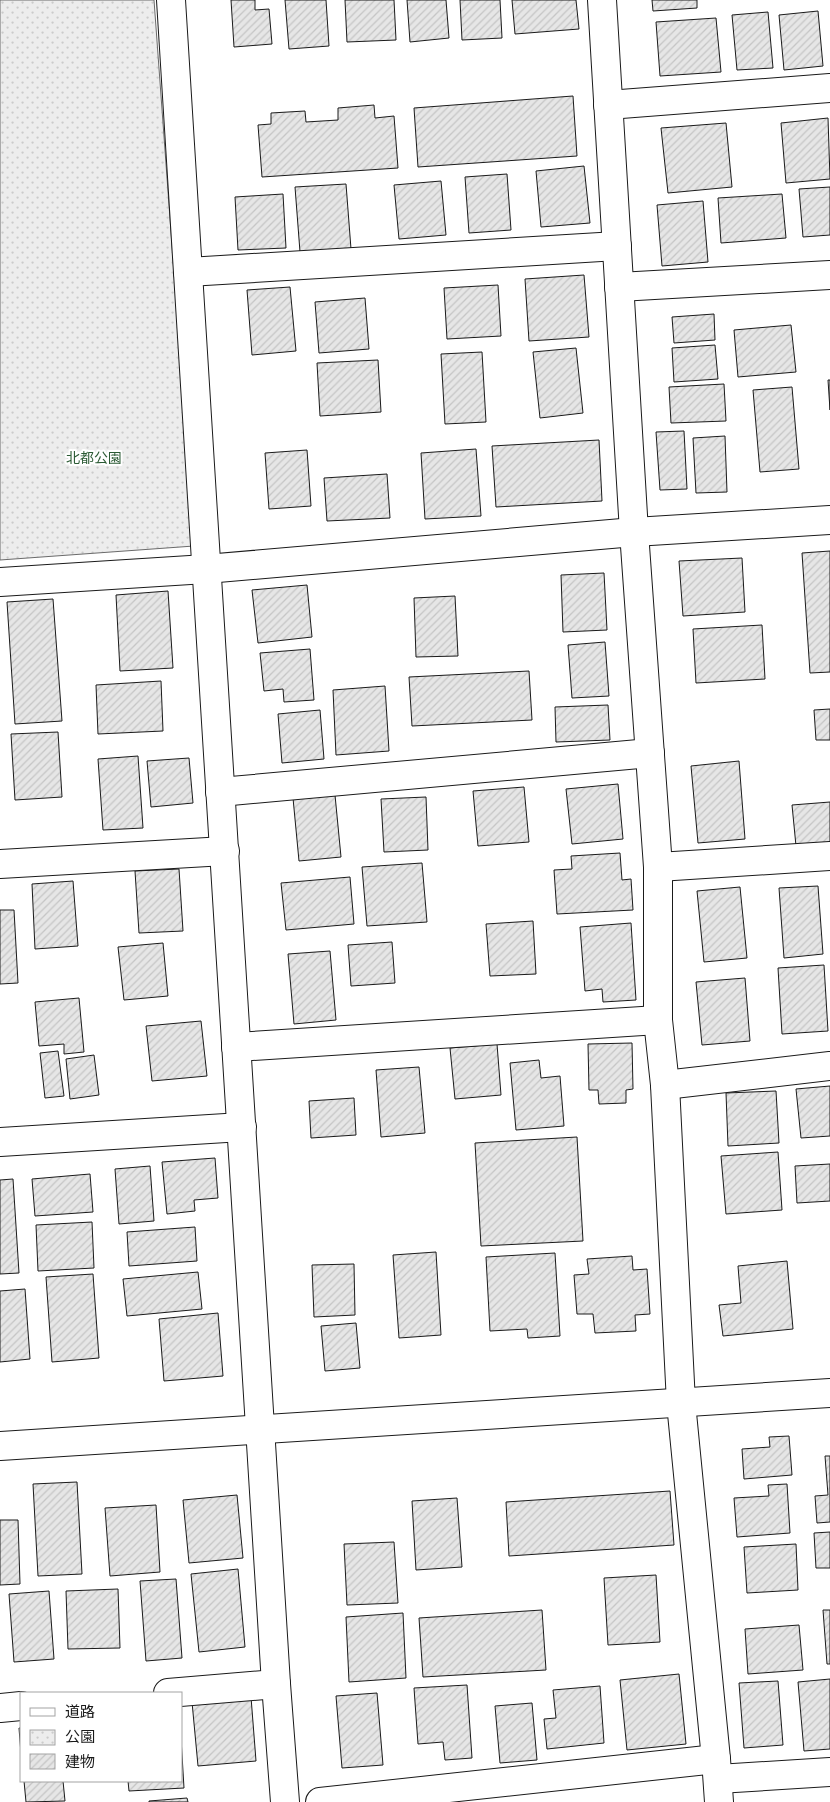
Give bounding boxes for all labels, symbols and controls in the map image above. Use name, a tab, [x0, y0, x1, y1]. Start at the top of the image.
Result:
park label: 北都公園	[66, 449, 122, 467]
legend	[20, 1692, 182, 1782]
text: 道路	[65, 1702, 95, 1721]
text: 公園	[65, 1727, 95, 1746]
text: 建物	[65, 1752, 95, 1771]

